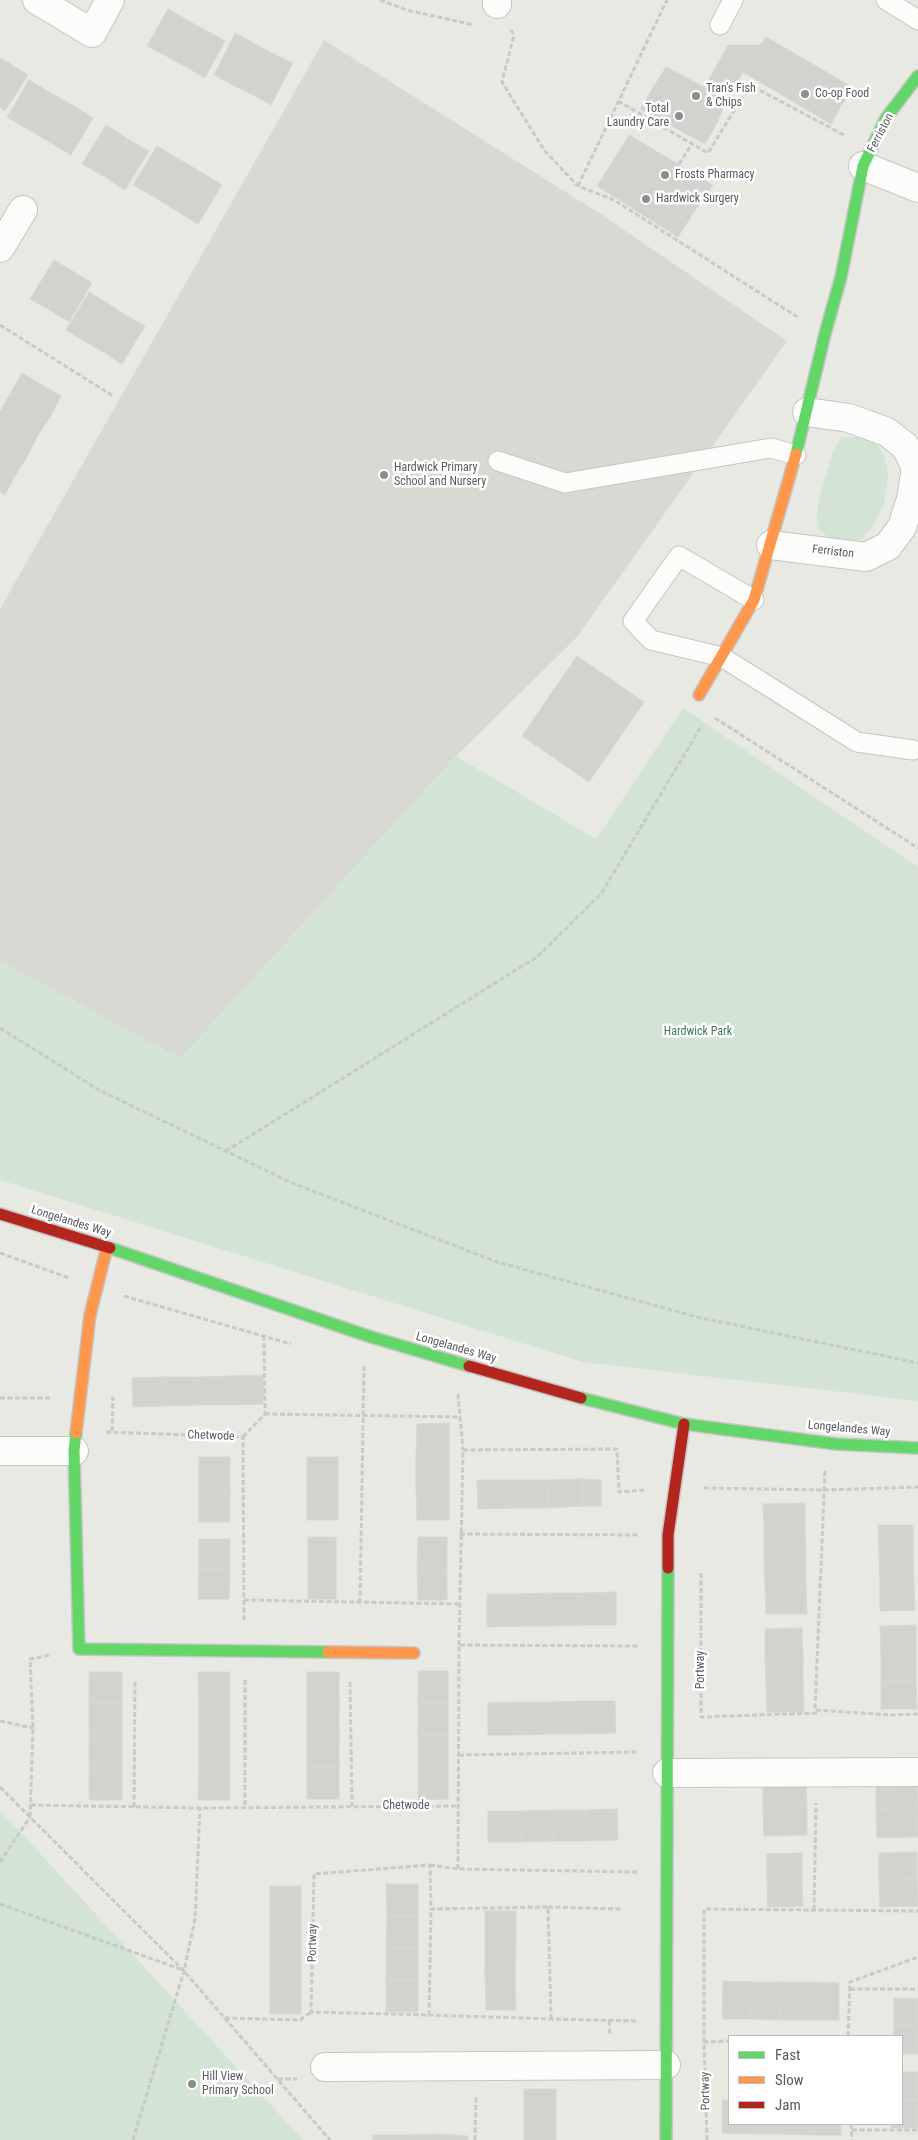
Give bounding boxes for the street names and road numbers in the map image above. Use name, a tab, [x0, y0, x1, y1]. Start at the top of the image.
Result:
street label: Ferriston	[865, 111, 897, 155]
street label: Ferriston	[811, 542, 855, 562]
street label: Longelandes Way	[29, 1203, 113, 1241]
street label: Longelandes Way	[414, 1330, 498, 1366]
street label: Longelandes Way	[807, 1418, 891, 1440]
street label: Chetwode	[187, 1428, 235, 1444]
street label: Portway	[694, 1651, 708, 1689]
street label: Chetwode	[382, 1799, 430, 1813]
street label: Portway	[305, 1924, 321, 1962]
street label: Portway	[698, 2072, 714, 2110]

